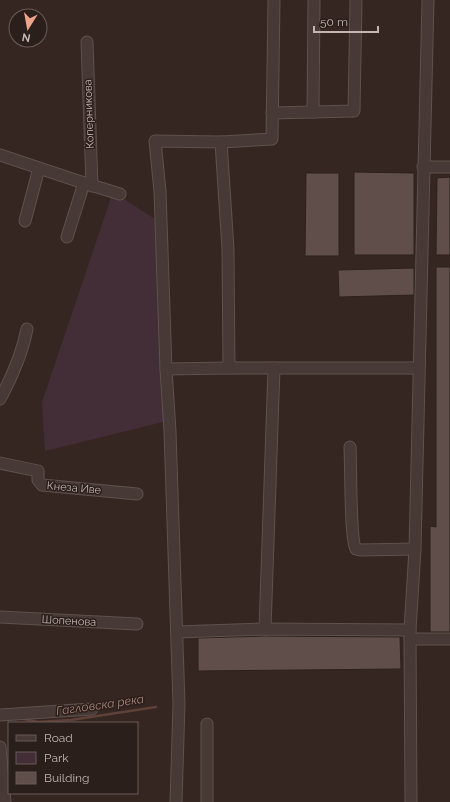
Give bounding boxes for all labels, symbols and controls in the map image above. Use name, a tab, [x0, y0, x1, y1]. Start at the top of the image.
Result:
north arrow	[8, 8, 48, 48]
scale bar	[314, 8, 378, 34]
text: 50 m	[320, 15, 348, 29]
text: N	[21, 30, 32, 45]
street label: Коперникова	[81, 79, 97, 149]
street label: Кнеза Иве	[46, 479, 102, 497]
street label: Шопенова	[41, 613, 97, 629]
water label: Гагловска река	[55, 692, 145, 718]
legend	[8, 722, 138, 794]
text: Road	[44, 731, 73, 745]
text: Park	[44, 751, 69, 765]
text: Building	[44, 771, 90, 785]

